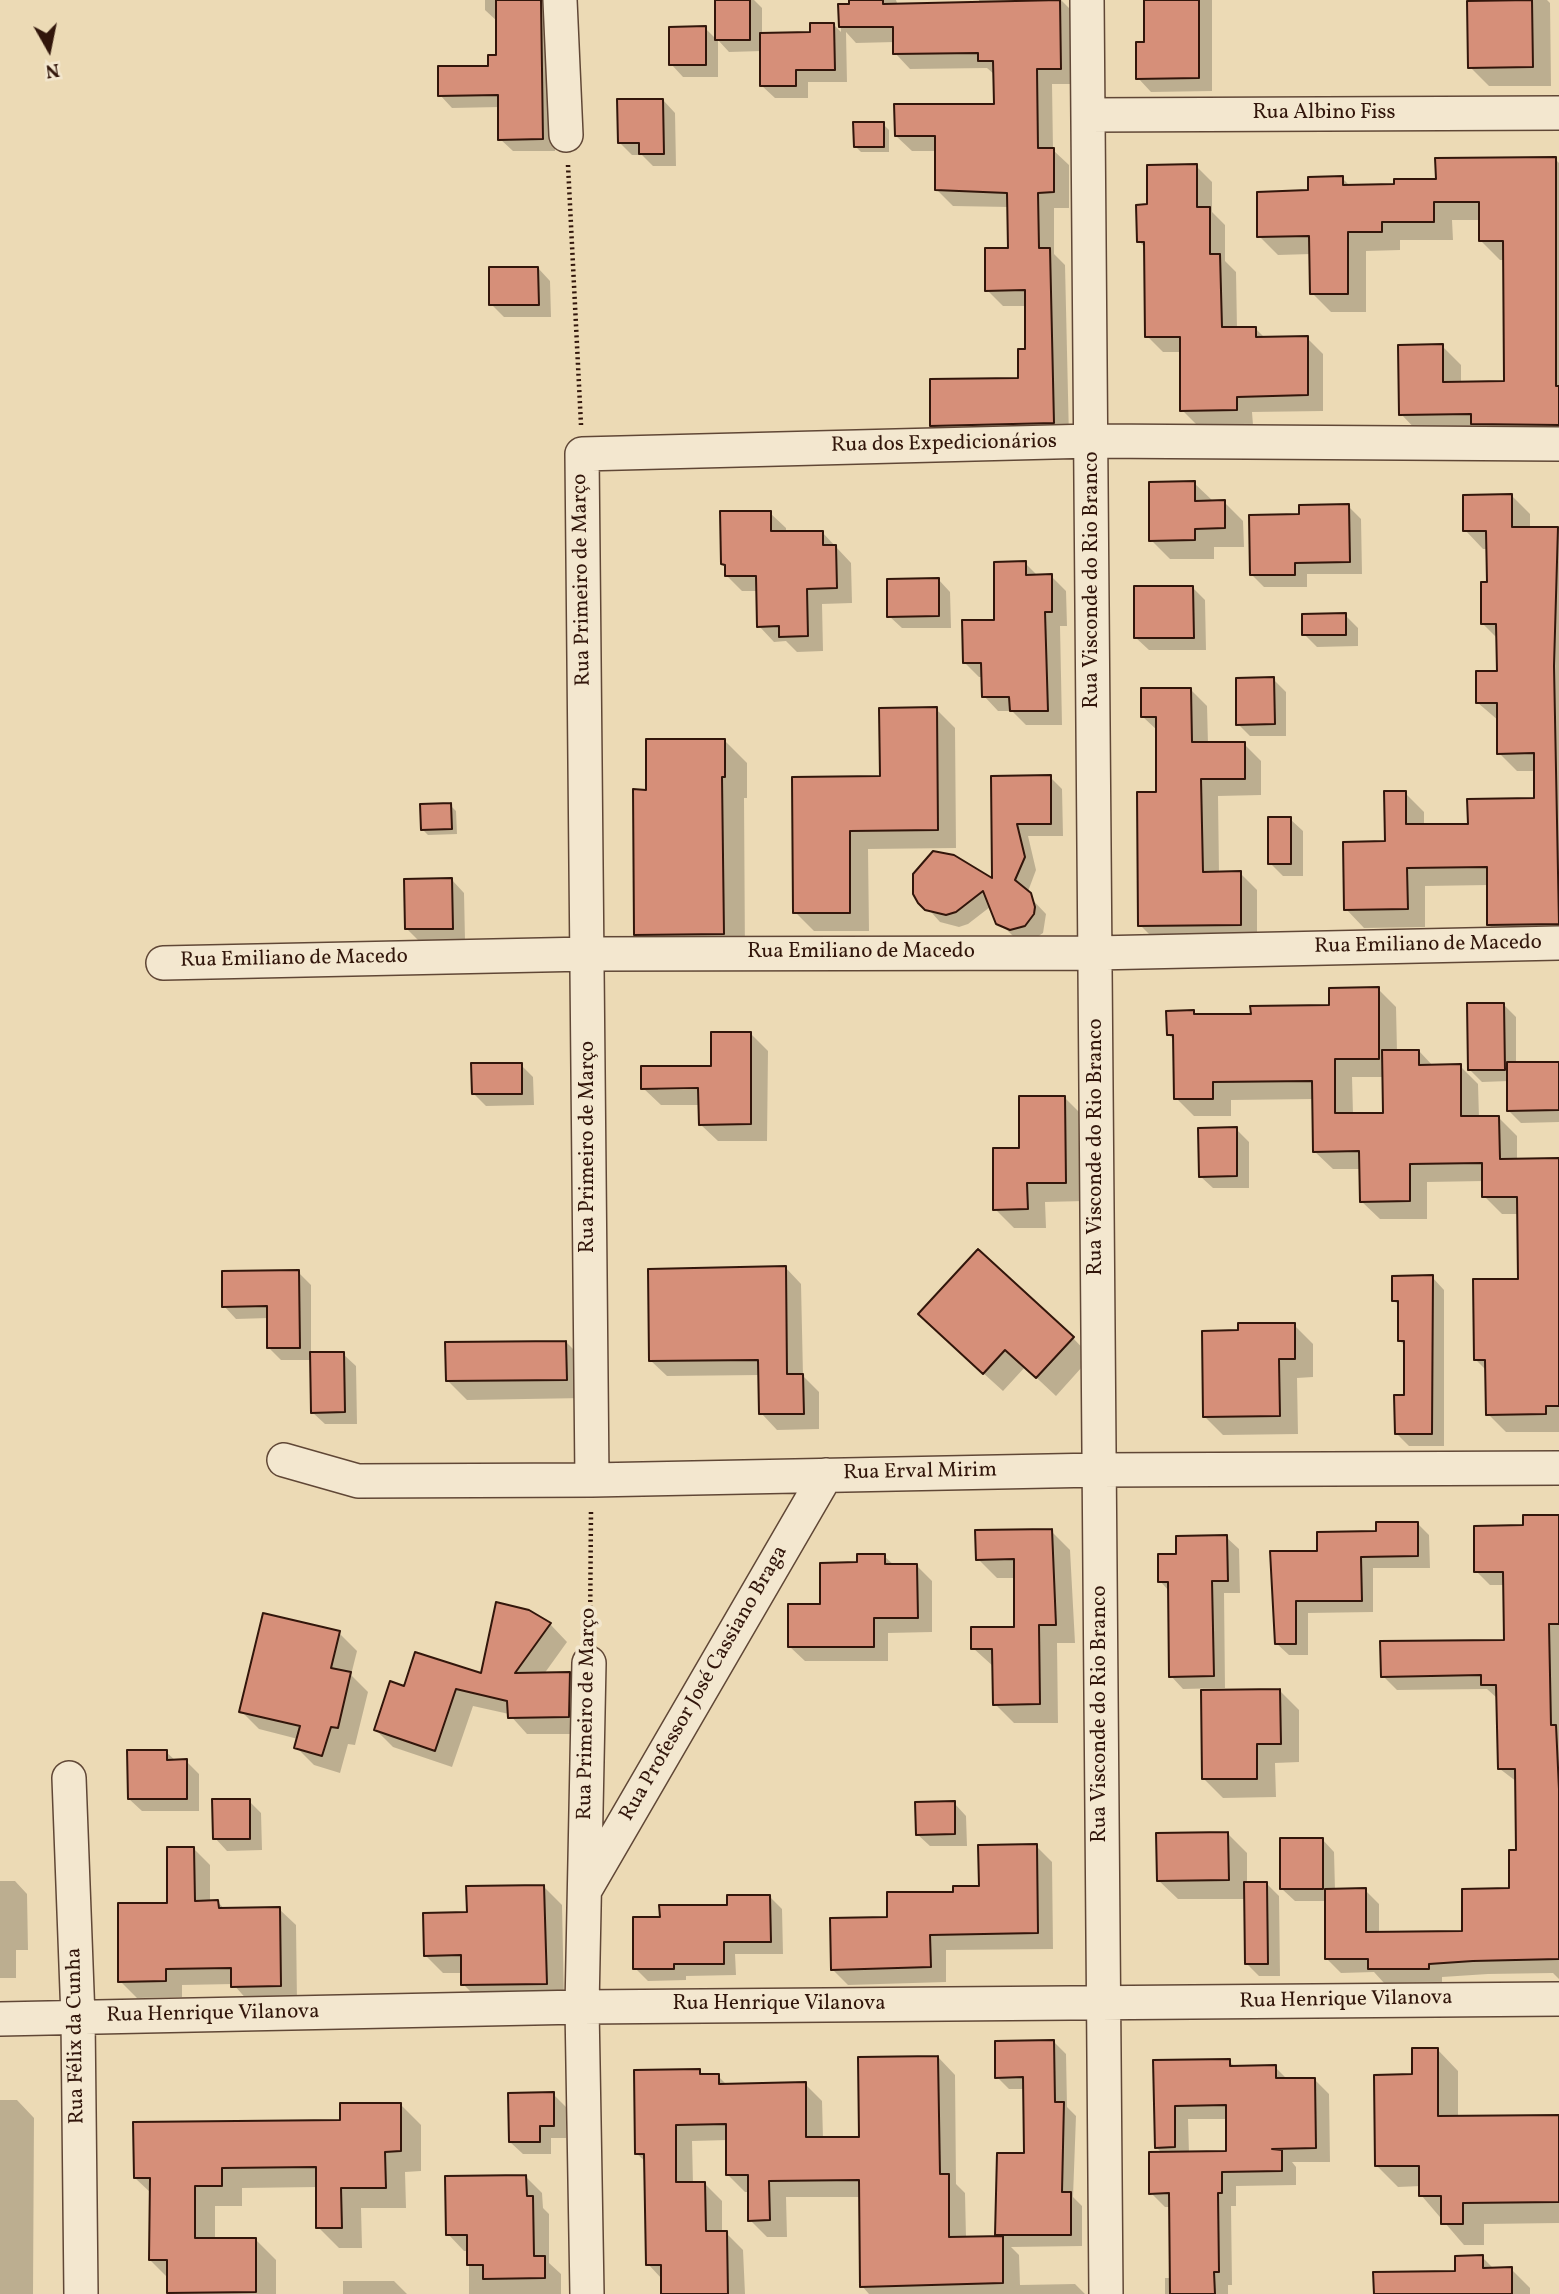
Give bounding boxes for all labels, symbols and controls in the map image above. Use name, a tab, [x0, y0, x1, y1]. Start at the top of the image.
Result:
north arrow	[14, 14, 84, 84]
text: N	[43, 56, 61, 84]
street label: Rua Albino Fiss	[1252, 101, 1396, 127]
street label: Rua dos Expedicionários	[831, 430, 1057, 460]
street label: Rua Visconde do Rio Branco	[1080, 451, 1106, 709]
street label: Rua Primeiro de Março	[569, 474, 597, 686]
street label: Rua Emiliano de Macedo	[1314, 931, 1542, 961]
street label: Rua Emiliano de Macedo	[747, 940, 975, 966]
street label: Rua Emiliano de Macedo	[180, 945, 408, 975]
street label: Rua Visconde do Rio Branco	[1084, 1018, 1110, 1276]
street label: Rua Primeiro de Março	[576, 1041, 602, 1253]
street label: Rua Erval Mirim	[843, 1459, 997, 1487]
street label: Rua Professor José Cassiano Braga	[616, 1542, 794, 1826]
street label: Rua Visconde do Rio Branco	[1088, 1585, 1114, 1843]
street label: Rua Primeiro de Março	[574, 1608, 602, 1820]
street label: Rua Félix da Cunha	[63, 1947, 91, 2125]
street label: Rua Henrique Vilanova	[1239, 1987, 1453, 2015]
street label: Rua Henrique Vilanova	[672, 1992, 886, 2018]
street label: Rua Henrique Vilanova	[106, 2001, 320, 2029]

